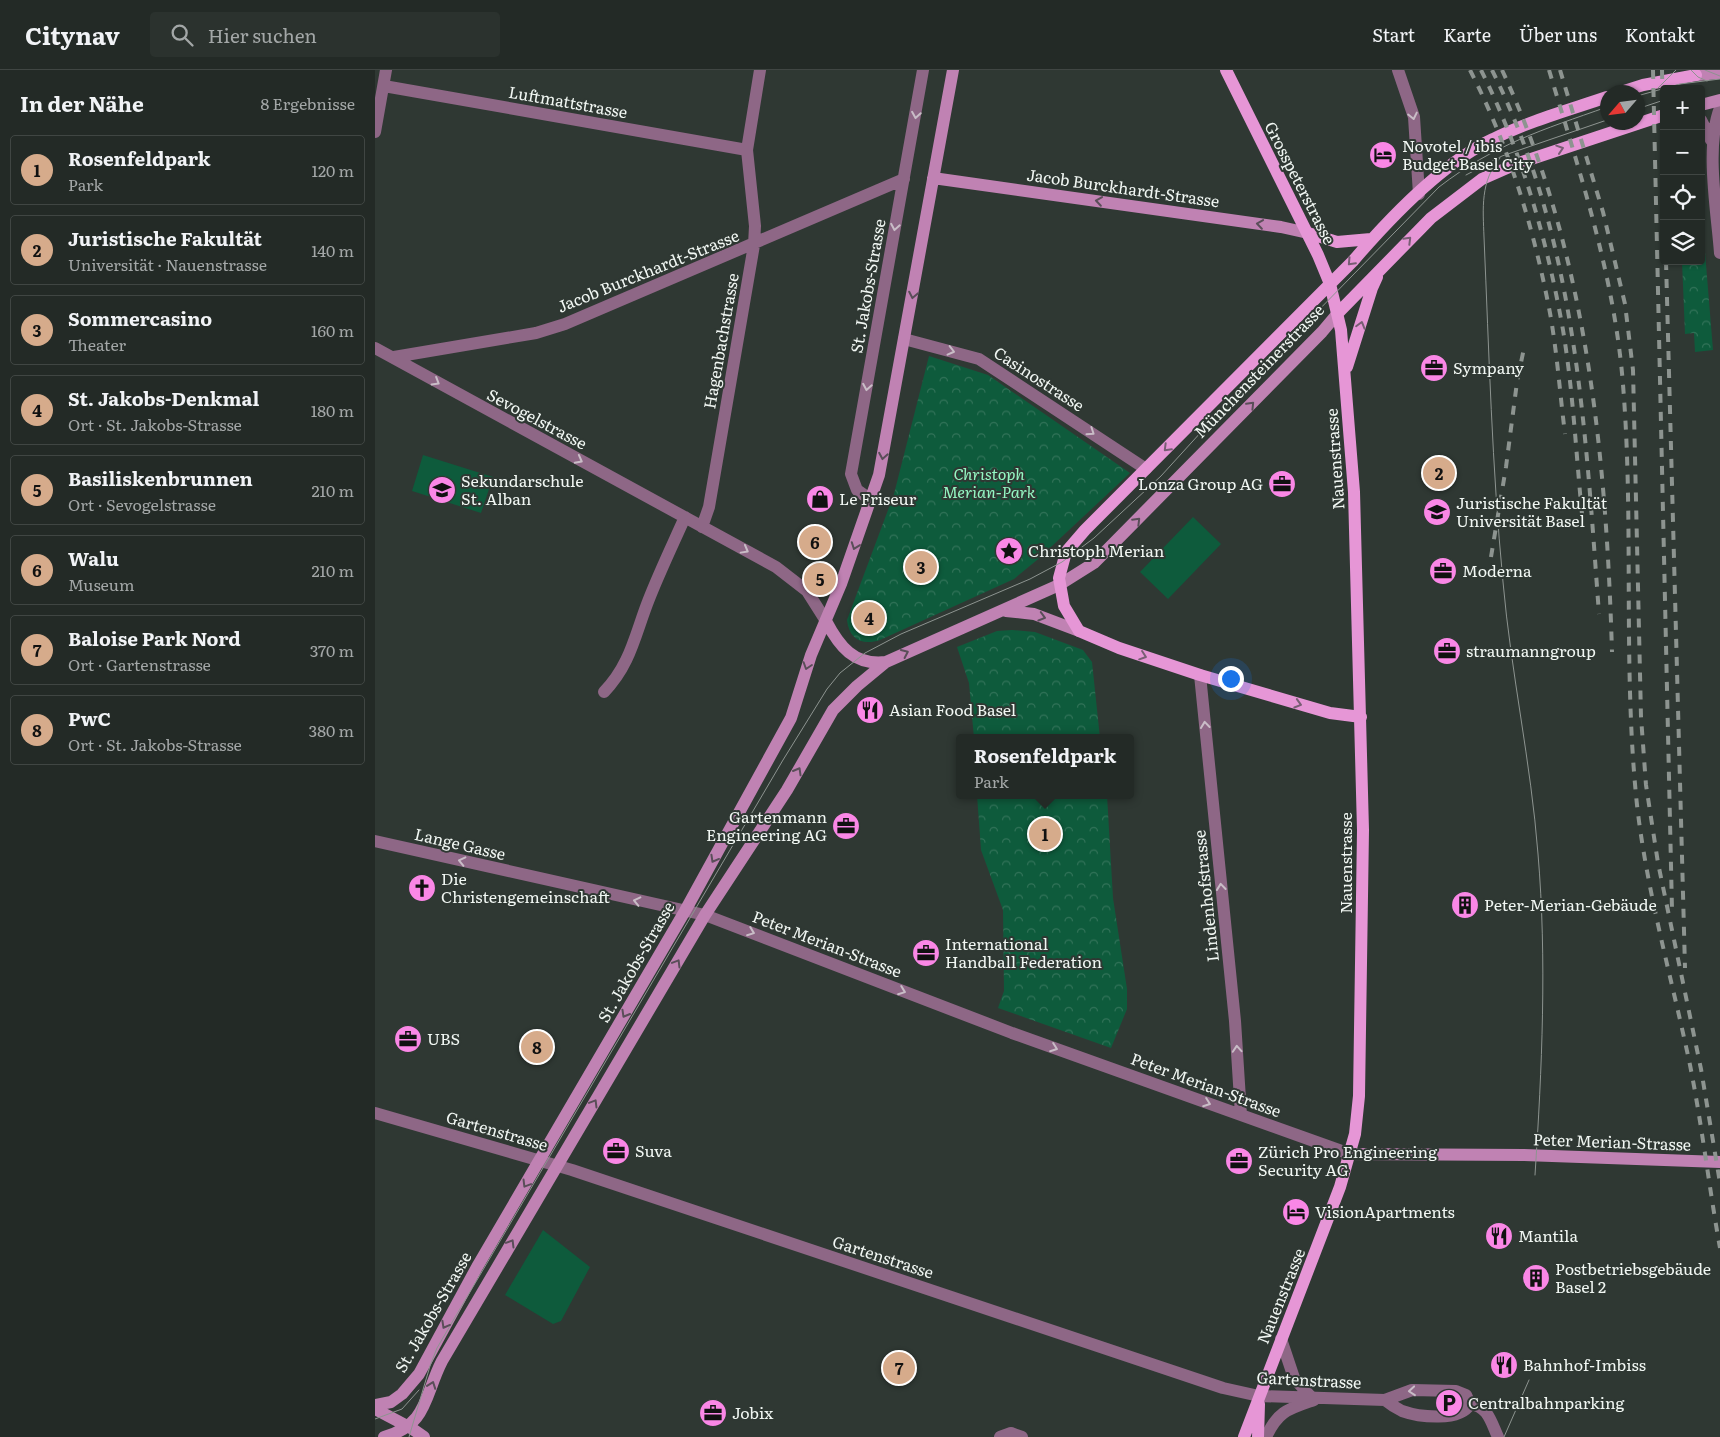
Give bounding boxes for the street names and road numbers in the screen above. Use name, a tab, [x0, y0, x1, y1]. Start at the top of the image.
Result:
street label: Luftmattstrasse	[507, 79, 629, 123]
street label: Grosspeterstrasse	[1260, 117, 1342, 248]
street label: Jacob Burckhardt-Strasse	[1025, 162, 1221, 212]
street label: St. Jakobs-Strasse	[843, 217, 891, 355]
street label: Jacob Burckhardt-Strasse	[553, 223, 742, 318]
street label: Hagenbachstrasse	[696, 271, 744, 411]
street label: Münchensteinerstrasse	[1188, 298, 1329, 443]
street label: Casinostrasse	[990, 340, 1090, 416]
street label: Sevogelstrasse	[483, 382, 592, 455]
street label: Nauenstrasse	[1318, 408, 1350, 511]
street label: Nauenstrasse	[1333, 812, 1357, 914]
street label: Lange Gasse	[412, 821, 508, 865]
street label: Lindenhofstrasse	[1186, 829, 1224, 963]
street label: St. Jakobs-Strasse	[591, 897, 680, 1026]
street label: Peter Merian-Strasse	[749, 903, 906, 983]
street label: Peter Merian-Strasse	[1128, 1046, 1285, 1122]
street label: Gartenstrasse	[443, 1104, 551, 1156]
street label: Peter Merian-Strasse	[1532, 1126, 1692, 1156]
street label: Gartenstrasse	[830, 1228, 937, 1284]
street label: Nauenstrasse	[1250, 1244, 1310, 1347]
street label: St. Jakobs-Strasse	[388, 1247, 477, 1376]
street label: Gartenstrasse	[1256, 1364, 1362, 1394]

